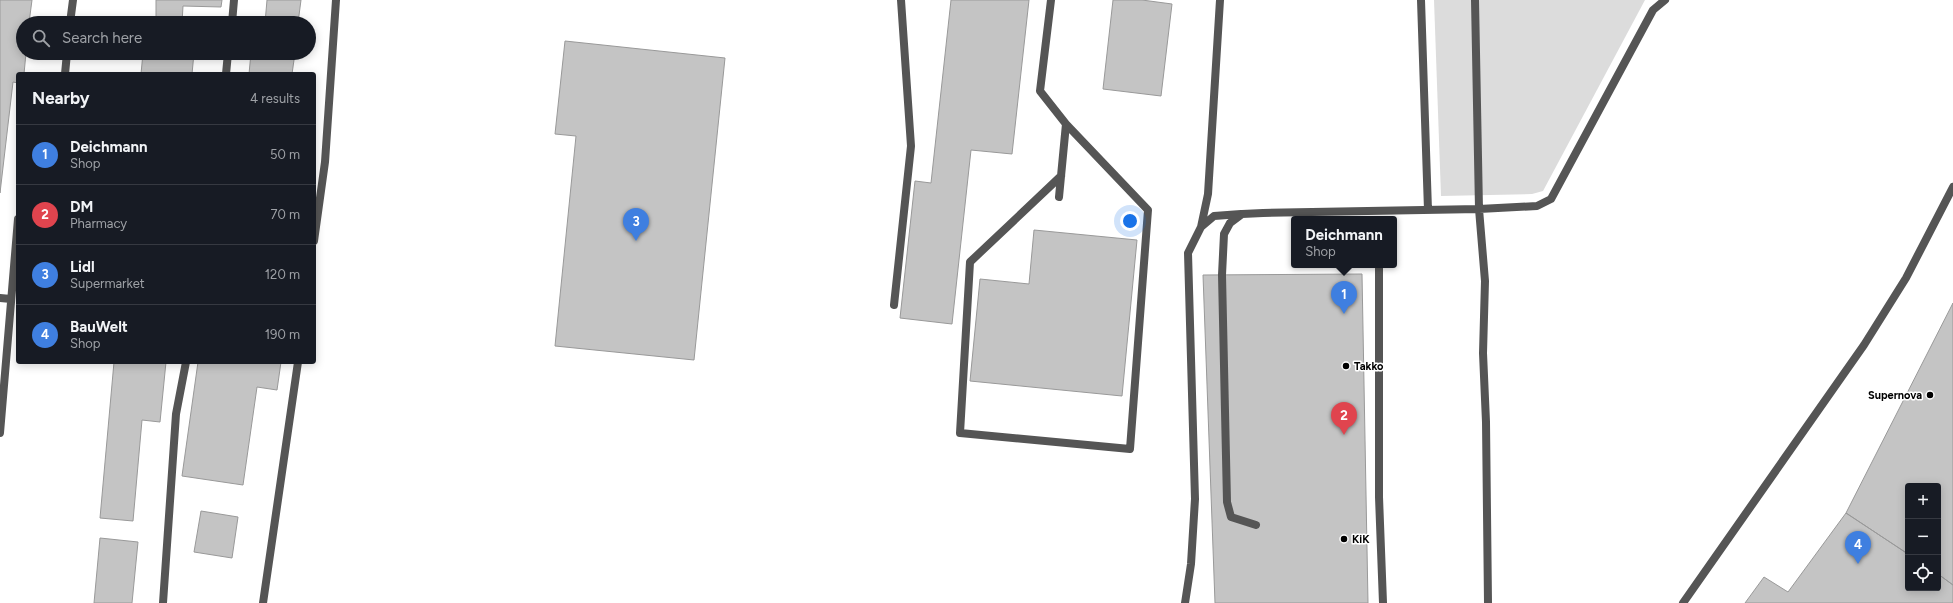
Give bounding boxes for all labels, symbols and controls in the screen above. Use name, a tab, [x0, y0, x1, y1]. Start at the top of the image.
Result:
search box	[16, 16, 316, 60]
icon: search	[30, 27, 52, 49]
text: Search here	[62, 29, 142, 47]
text: Nearby	[32, 88, 90, 108]
text: 4 results	[250, 91, 300, 106]
text: Deichmann	[70, 138, 148, 156]
text: 1	[42, 147, 48, 162]
text: 50 m	[270, 147, 300, 162]
text: Shop	[70, 156, 100, 171]
text: DM	[70, 198, 93, 216]
text: 2	[41, 207, 49, 222]
text: 70 m	[270, 207, 300, 222]
pin: 3	[623, 208, 649, 241]
your location	[1120, 211, 1140, 231]
text: Pharmacy	[70, 216, 127, 231]
popup	[1291, 216, 1397, 268]
text: Deichmann	[1305, 226, 1383, 244]
text: Shop	[1305, 244, 1336, 259]
text: Lidl	[70, 258, 95, 276]
text: 3	[41, 267, 49, 282]
text: 120 m	[265, 267, 300, 282]
text: Supermarket	[70, 276, 145, 291]
pin: 1	[1331, 281, 1357, 314]
text: BauWelt	[70, 318, 128, 336]
text: 4	[41, 327, 49, 342]
text: 190 m	[265, 327, 300, 342]
text: Shop	[70, 336, 100, 351]
place label: Takko	[1354, 360, 1384, 373]
marker: Takko	[1341, 361, 1351, 371]
place label: Supernova	[1868, 389, 1922, 402]
marker: Supernova	[1925, 390, 1935, 400]
pin: 2	[1331, 402, 1357, 435]
map controls	[1905, 483, 1941, 591]
button: +	[1905, 483, 1941, 519]
button: −	[1905, 519, 1941, 555]
pin: 4	[1845, 531, 1871, 564]
place label: KiK	[1352, 533, 1370, 546]
marker: KiK	[1339, 534, 1349, 544]
button: locate	[1905, 555, 1941, 591]

